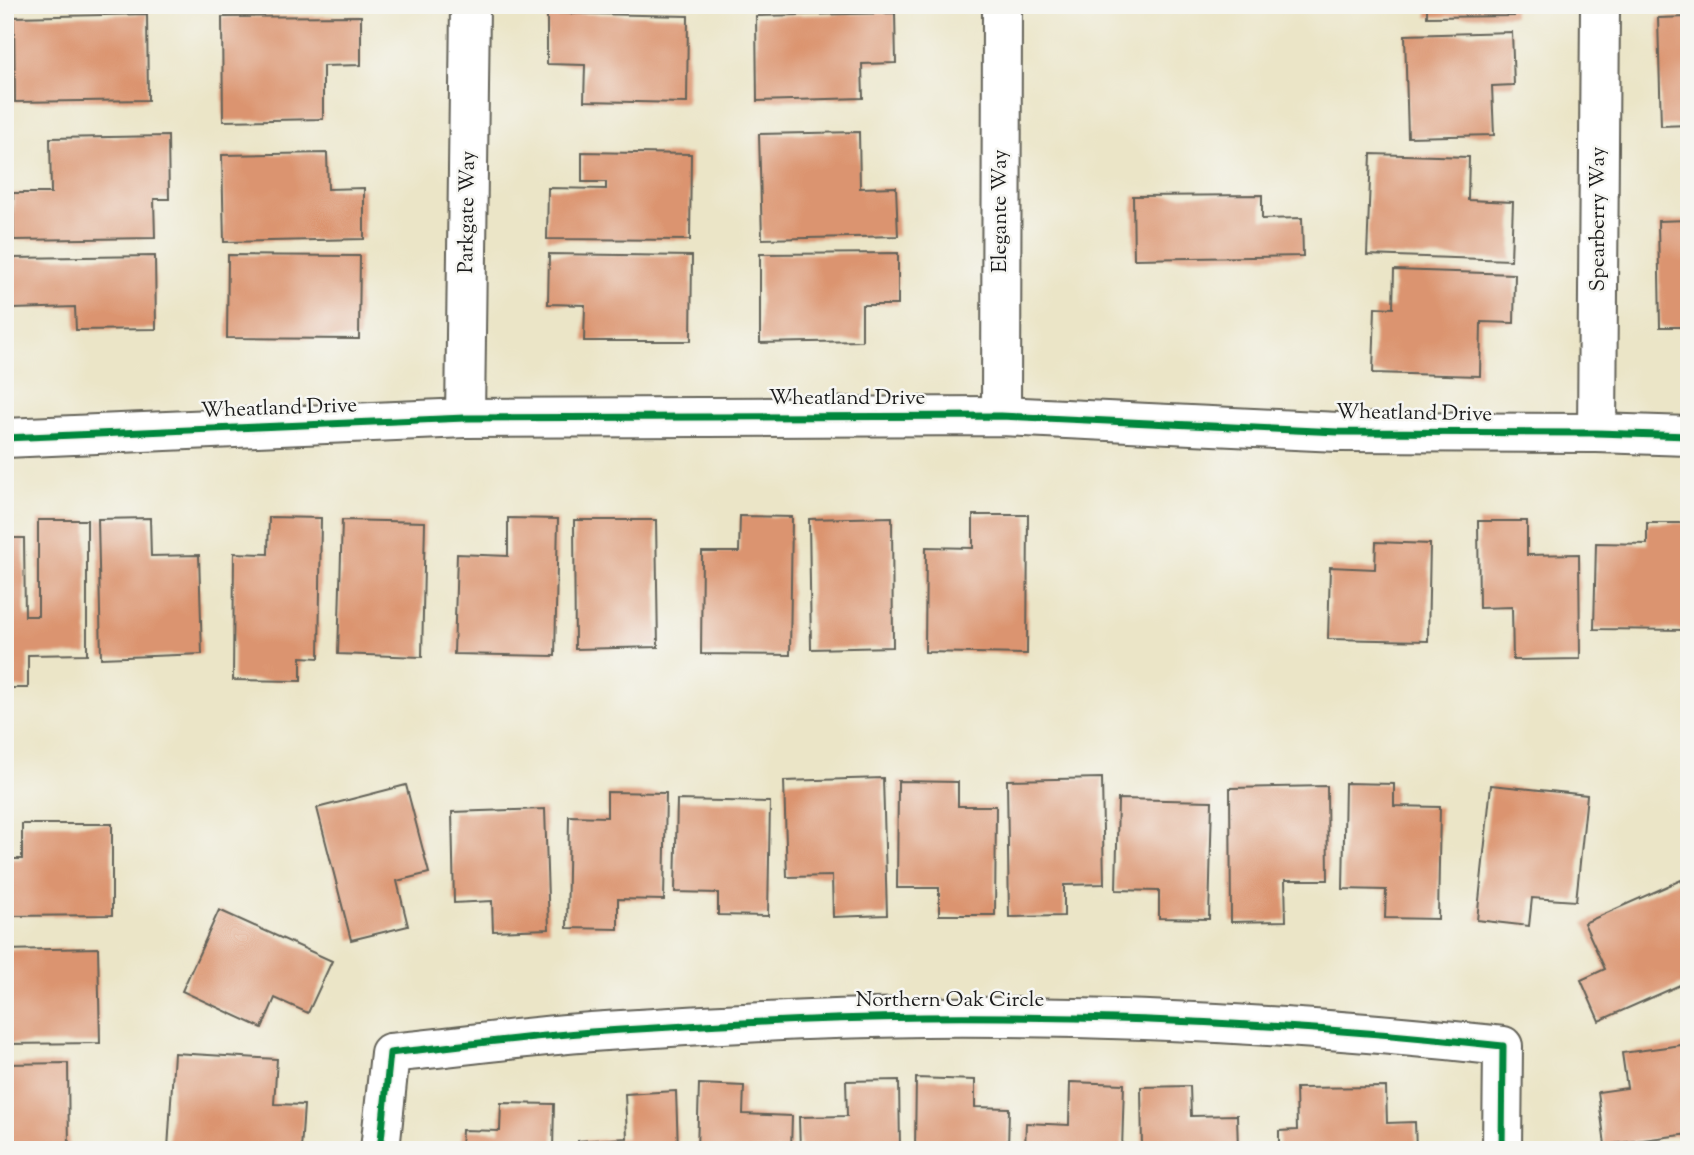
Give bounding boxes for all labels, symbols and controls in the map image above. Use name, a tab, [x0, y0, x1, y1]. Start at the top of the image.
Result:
street label: Spearberry Way	[1584, 146, 1614, 291]
street label: Elegante Way	[986, 149, 1016, 273]
street label: Parkgate Way	[452, 150, 484, 274]
street label: Wheatland Drive	[769, 384, 925, 414]
street label: Wheatland Drive	[200, 391, 358, 427]
street label: Wheatland Drive	[1336, 398, 1492, 430]
street label: Northern Oak Circle	[856, 986, 1044, 1016]

